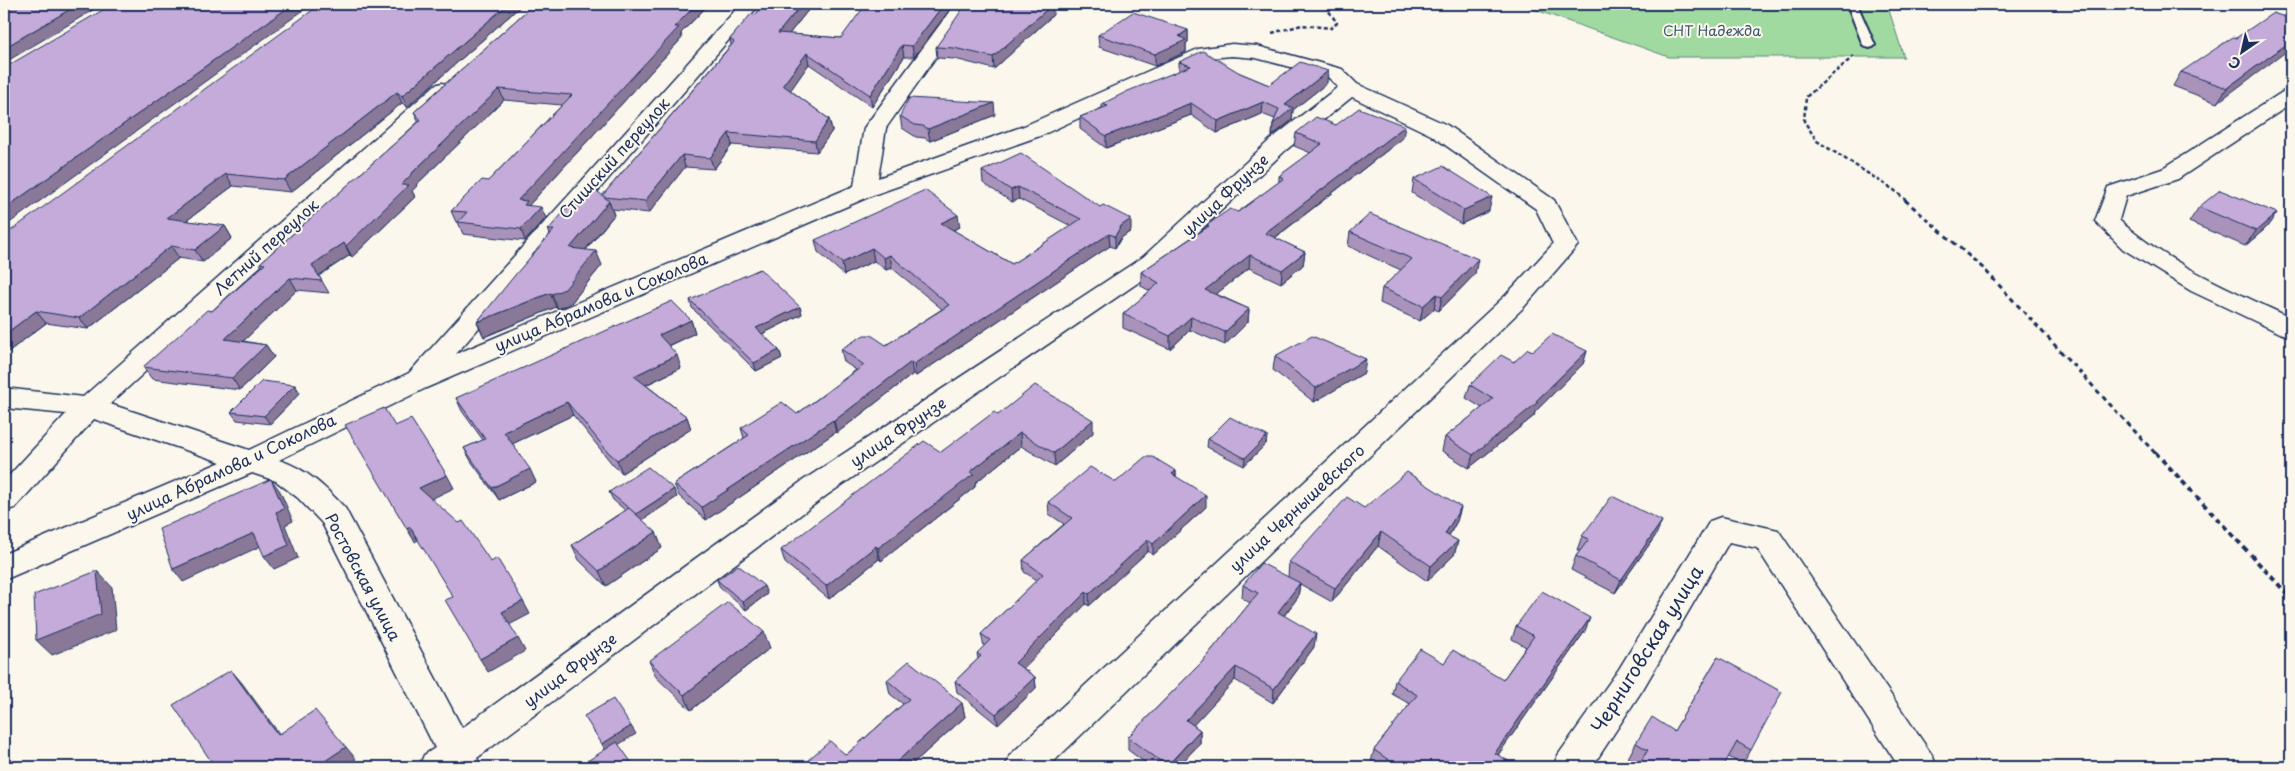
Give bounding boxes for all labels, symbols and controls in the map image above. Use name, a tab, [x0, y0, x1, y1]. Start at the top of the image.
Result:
park label: СНТ Надежда	[1663, 20, 1761, 41]
north arrow	[2218, 28, 2268, 78]
text: С	[2224, 52, 2245, 75]
street label: Стишский переулок	[552, 91, 675, 223]
street label: улица Фрунзе	[1176, 148, 1273, 241]
street label: Летний переулок	[207, 192, 324, 300]
street label: улица Абрамова и Соколова	[490, 245, 711, 357]
street label: улица Фрунзе	[845, 390, 950, 472]
street label: улица Абрамова и Соколова	[122, 407, 340, 525]
street label: улица Чернышевского	[1223, 438, 1369, 577]
street label: Ростовская улица	[320, 508, 408, 645]
street label: Черниговская улица	[1583, 559, 1709, 738]
street label: улица Фрунзе	[518, 626, 621, 712]

